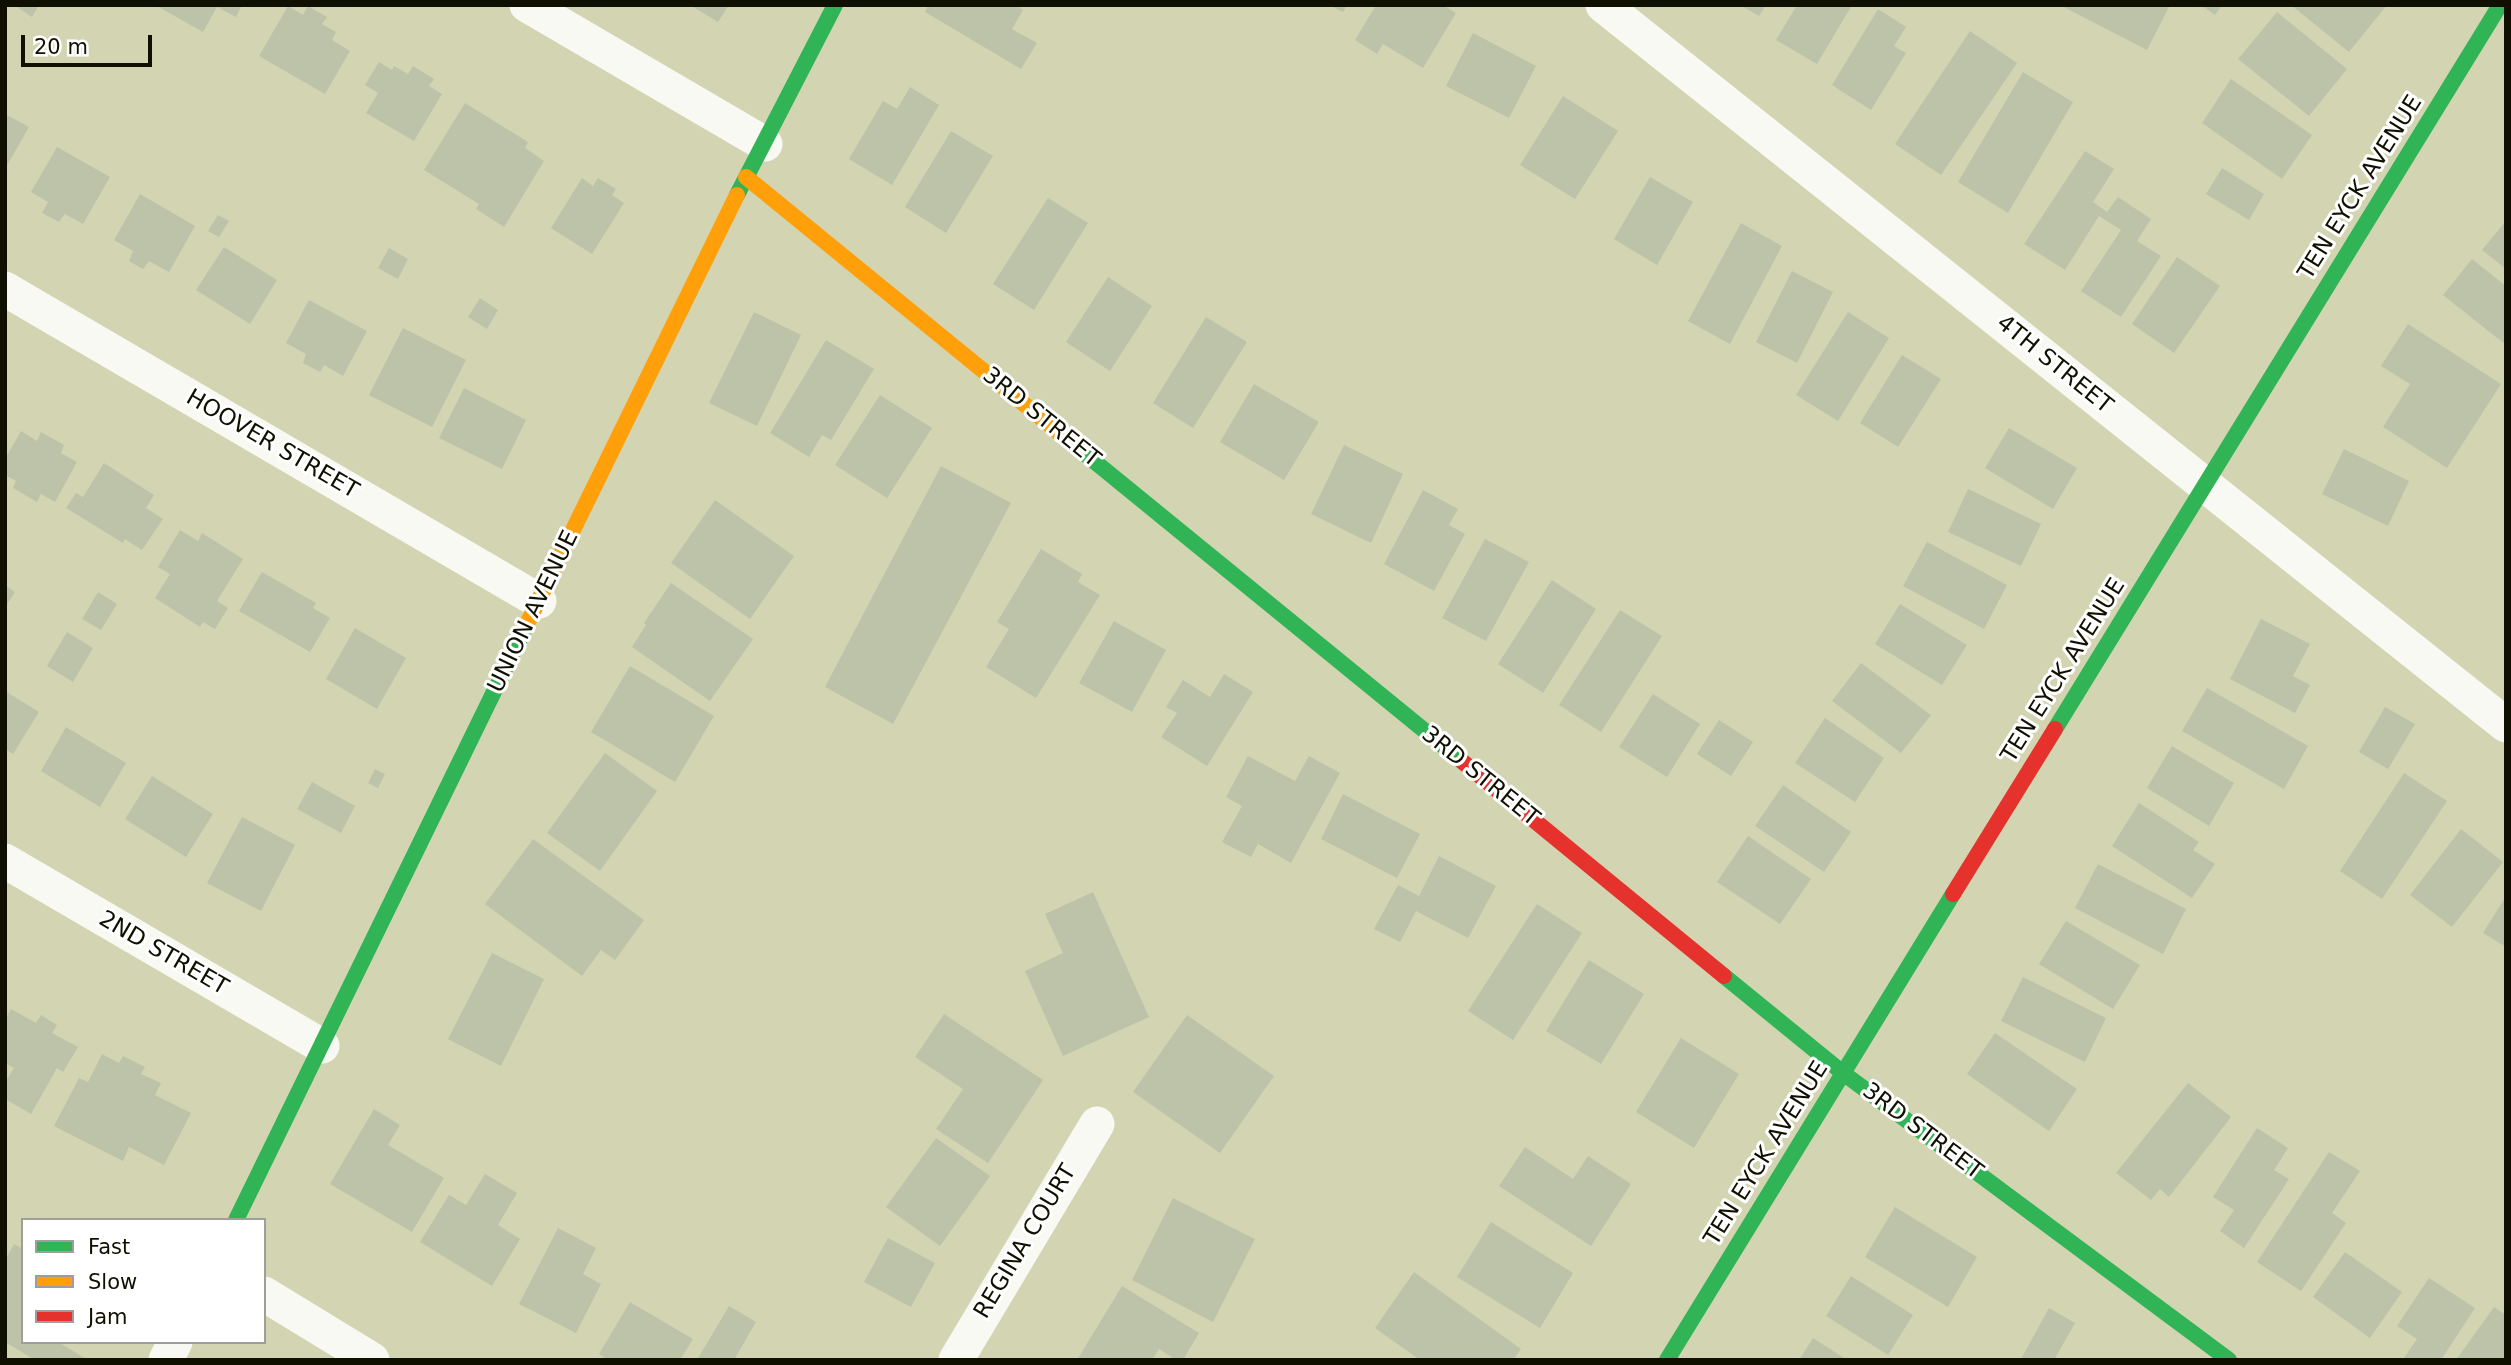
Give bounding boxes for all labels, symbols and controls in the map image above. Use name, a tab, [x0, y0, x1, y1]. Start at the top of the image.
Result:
scale bar	[24, 21, 156, 65]
text: 20 m	[34, 35, 88, 59]
street label: TEN EYCK AVENUE	[2293, 91, 2429, 285]
street label: 4TH STREET	[1991, 310, 2117, 420]
street label: 3RD STREET	[977, 362, 1105, 474]
street label: HOOVER STREET	[181, 384, 363, 506]
street label: UNION AVENUE	[483, 527, 585, 697]
street label: TEN EYCK AVENUE	[1996, 574, 2132, 768]
street label: 3RD STREET	[1416, 721, 1544, 833]
street label: 2ND STREET	[93, 906, 233, 1002]
street label: TEN EYCK AVENUE	[1699, 1057, 1835, 1251]
street label: 3RD STREET	[1856, 1078, 1988, 1186]
street label: REGINA COURT	[969, 1160, 1083, 1324]
legend	[21, 1218, 266, 1344]
text: Fast	[88, 1235, 130, 1259]
text: Slow	[88, 1270, 137, 1294]
text: Jam	[88, 1305, 128, 1329]

